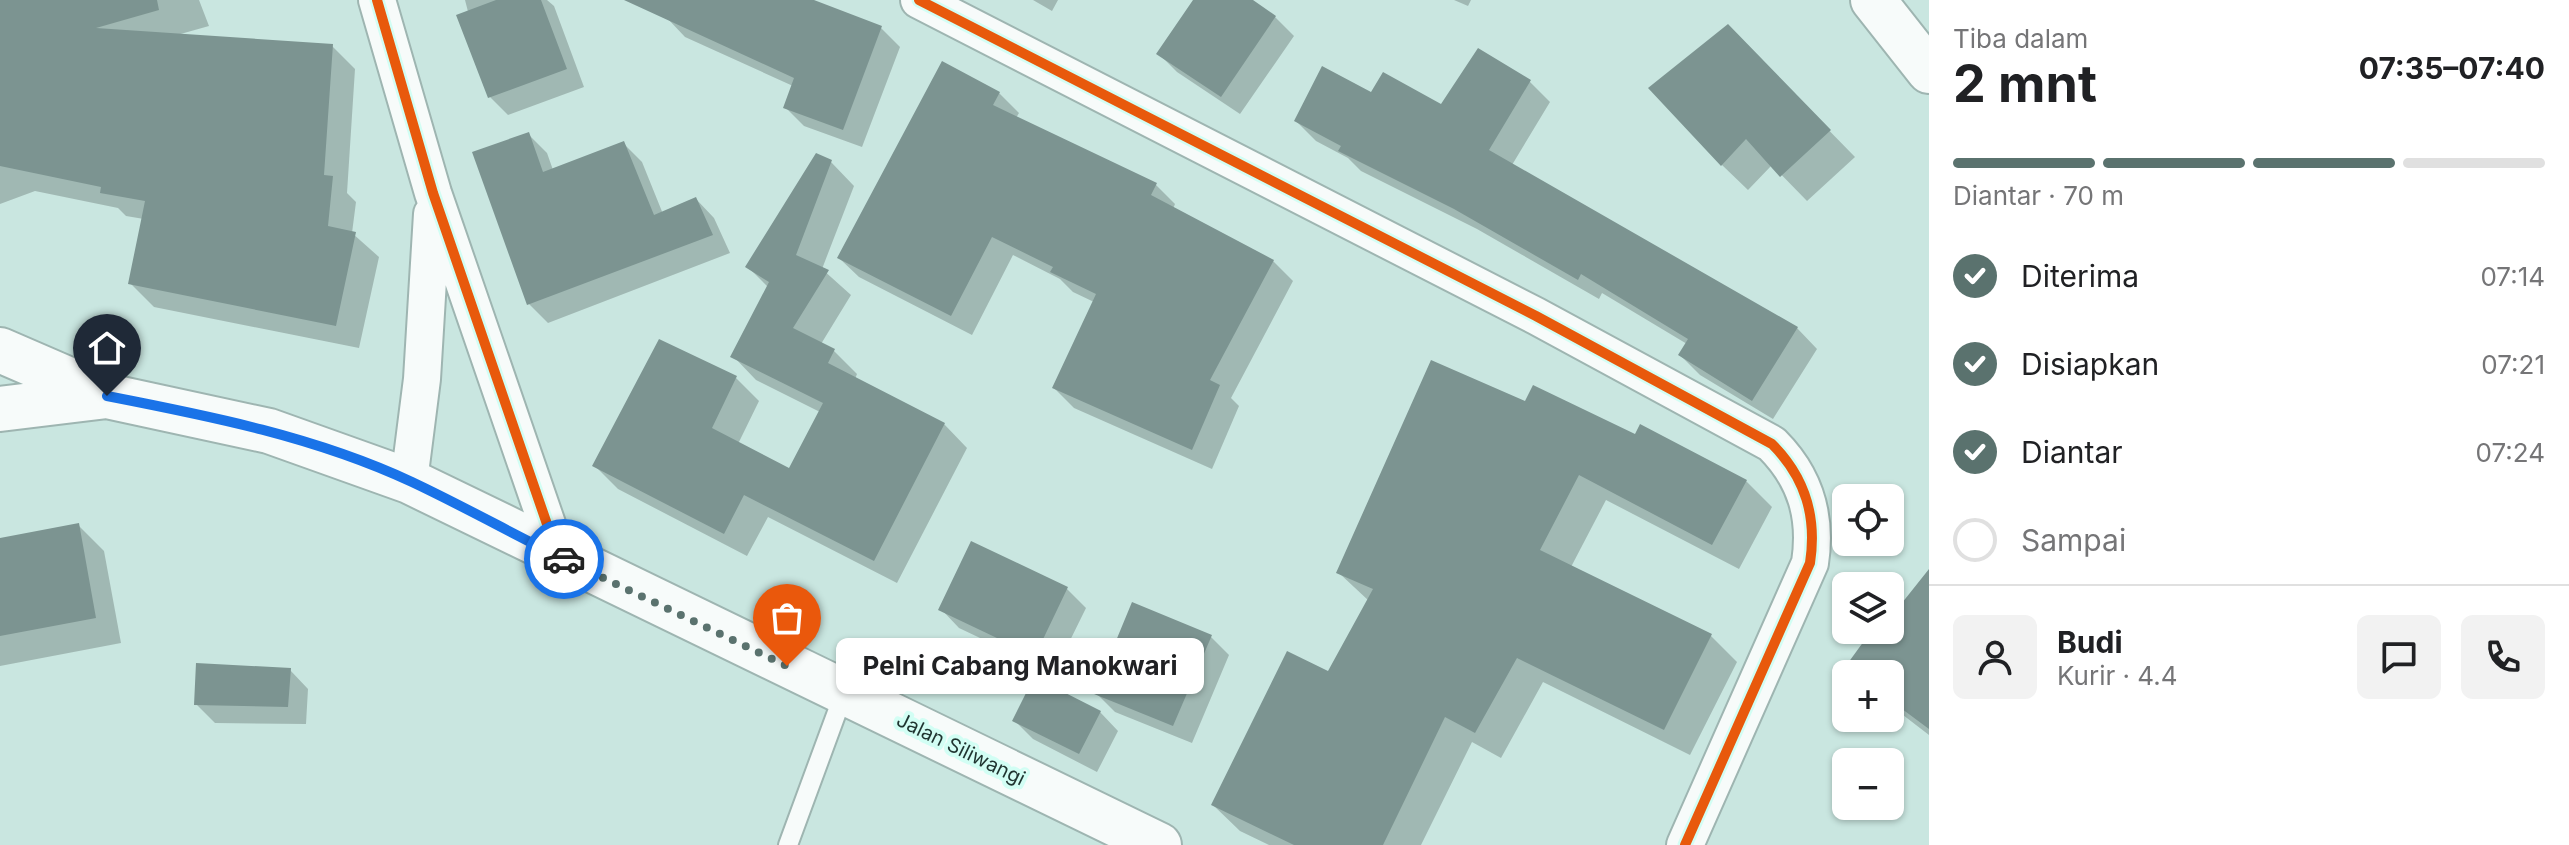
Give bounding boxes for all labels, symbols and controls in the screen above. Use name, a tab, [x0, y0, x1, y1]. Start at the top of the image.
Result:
text: Tiba dalam	[1953, 23, 2088, 54]
text: 07:35–07:40	[2359, 50, 2545, 86]
text: 2 mnt	[1953, 52, 2097, 115]
text: Diantar · 70 m	[1953, 180, 2124, 211]
icon: check	[1953, 254, 1997, 298]
text: Diterima	[2021, 258, 2139, 294]
text: 07:14	[2480, 261, 2545, 292]
pin	[73, 314, 141, 396]
icon: home	[85, 326, 129, 370]
icon: check	[1953, 342, 1997, 386]
text: Disiapkan	[2021, 346, 2159, 382]
text: 07:21	[2481, 349, 2545, 380]
icon: check	[1953, 430, 1997, 474]
text: Diantar	[2021, 434, 2123, 470]
text: 07:24	[2476, 437, 2545, 468]
map controls	[1832, 484, 1904, 820]
button: locate	[1832, 484, 1904, 556]
courier	[524, 519, 604, 599]
text: Sampai	[2021, 522, 2126, 558]
icon: car	[542, 537, 586, 581]
button: layers	[1832, 572, 1904, 644]
pin	[753, 584, 821, 666]
icon: bag	[765, 596, 809, 640]
button: person	[1953, 615, 2037, 699]
button: chat	[2357, 615, 2441, 699]
button: phone	[2461, 615, 2545, 699]
text: Budi	[2057, 624, 2123, 660]
callout: Pelni Cabang Manokwari	[835, 638, 1203, 694]
text: Pelni Cabang Manokwari	[863, 650, 1177, 681]
button: +	[1832, 660, 1904, 732]
text: Kurir · 4.4	[2057, 660, 2178, 691]
street label: Jalan Siliwangi	[893, 708, 1029, 790]
button: −	[1832, 748, 1904, 820]

